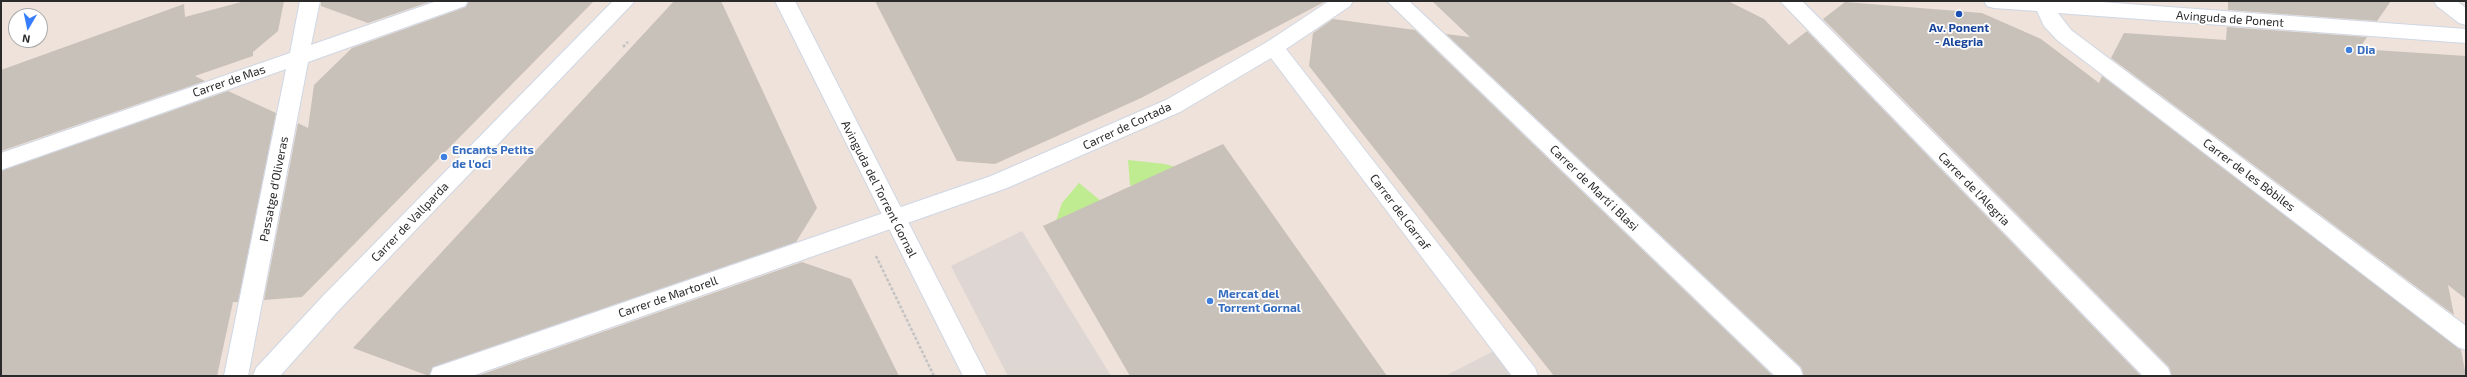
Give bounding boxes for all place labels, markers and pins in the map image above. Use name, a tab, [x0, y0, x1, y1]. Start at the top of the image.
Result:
marker: Av. Ponent - Alegria	[1954, 9, 1964, 19]
place label: Av. Ponent - Alegria	[1929, 21, 1989, 49]
place label: Dia	[2357, 43, 2375, 57]
marker: Dia	[2344, 45, 2354, 55]
place label: Encants Petits de l'oci	[452, 143, 534, 171]
marker: Encants Petits de l'oci	[439, 152, 449, 162]
place label: Mercat del Torrent Gornal	[1218, 287, 1301, 315]
marker: Mercat del Torrent Gornal	[1205, 296, 1215, 306]

